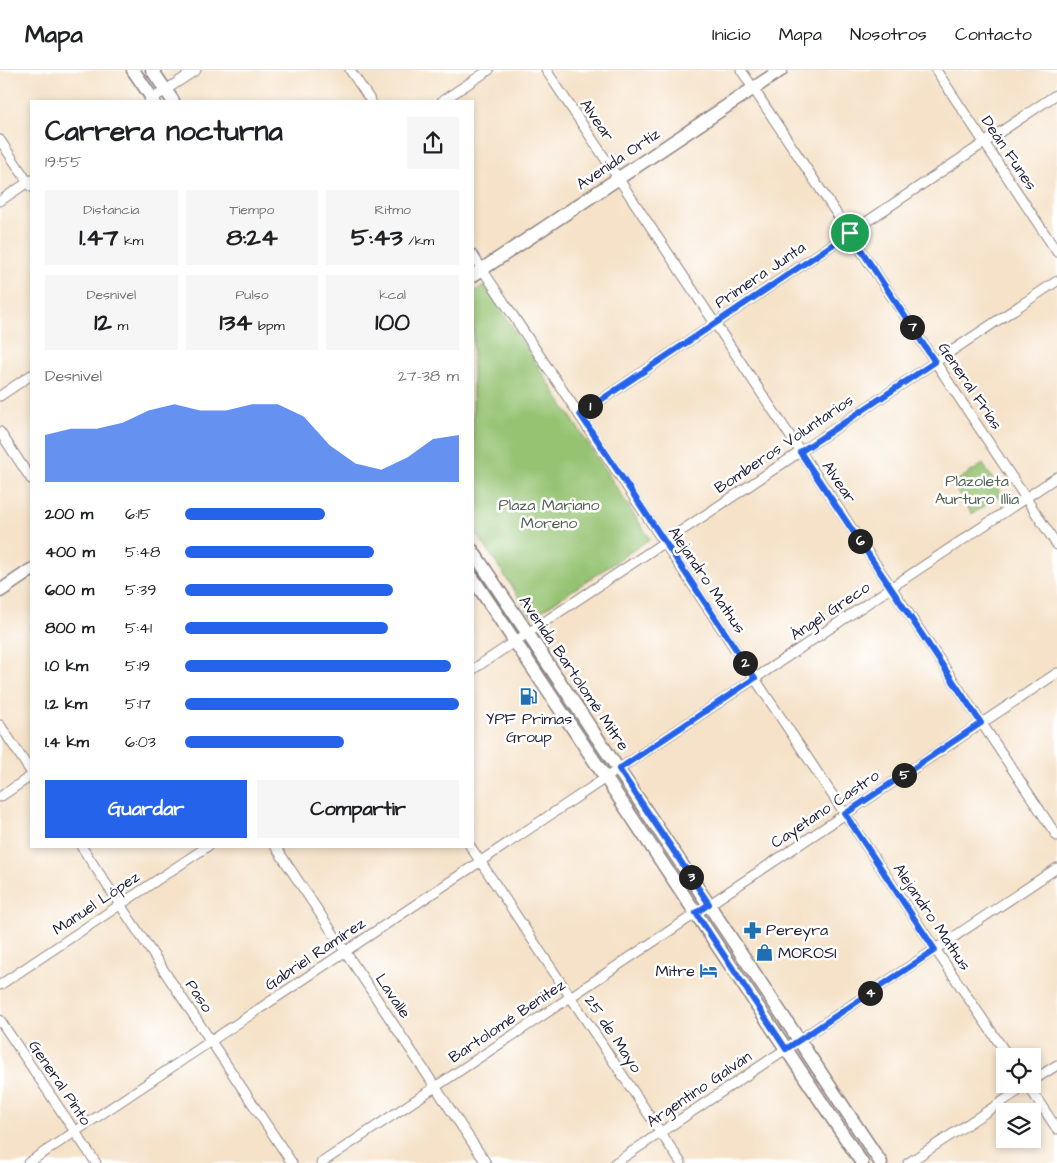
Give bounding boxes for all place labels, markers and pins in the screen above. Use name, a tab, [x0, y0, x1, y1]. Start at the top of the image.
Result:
pin	[829, 212, 871, 254]
pin: 7	[900, 314, 924, 340]
pin: 1	[578, 394, 602, 418]
pin: 6	[848, 528, 872, 554]
pin: 2	[732, 650, 758, 676]
fuel station icon: YPF Primas Group	[519, 687, 539, 707]
place label: YPF Primas Group	[486, 708, 572, 748]
pin: 5	[892, 762, 916, 788]
pin: 3	[678, 864, 704, 890]
place label: Pereyra	[766, 919, 828, 942]
pharmacy icon: Pereyra	[742, 920, 762, 940]
place label: MOROSI	[778, 942, 837, 964]
shop icon: MOROSI	[754, 943, 774, 963]
place label: Mitre	[655, 960, 695, 982]
hotel icon: Mitre	[699, 961, 719, 981]
pin: 4	[858, 980, 882, 1006]

